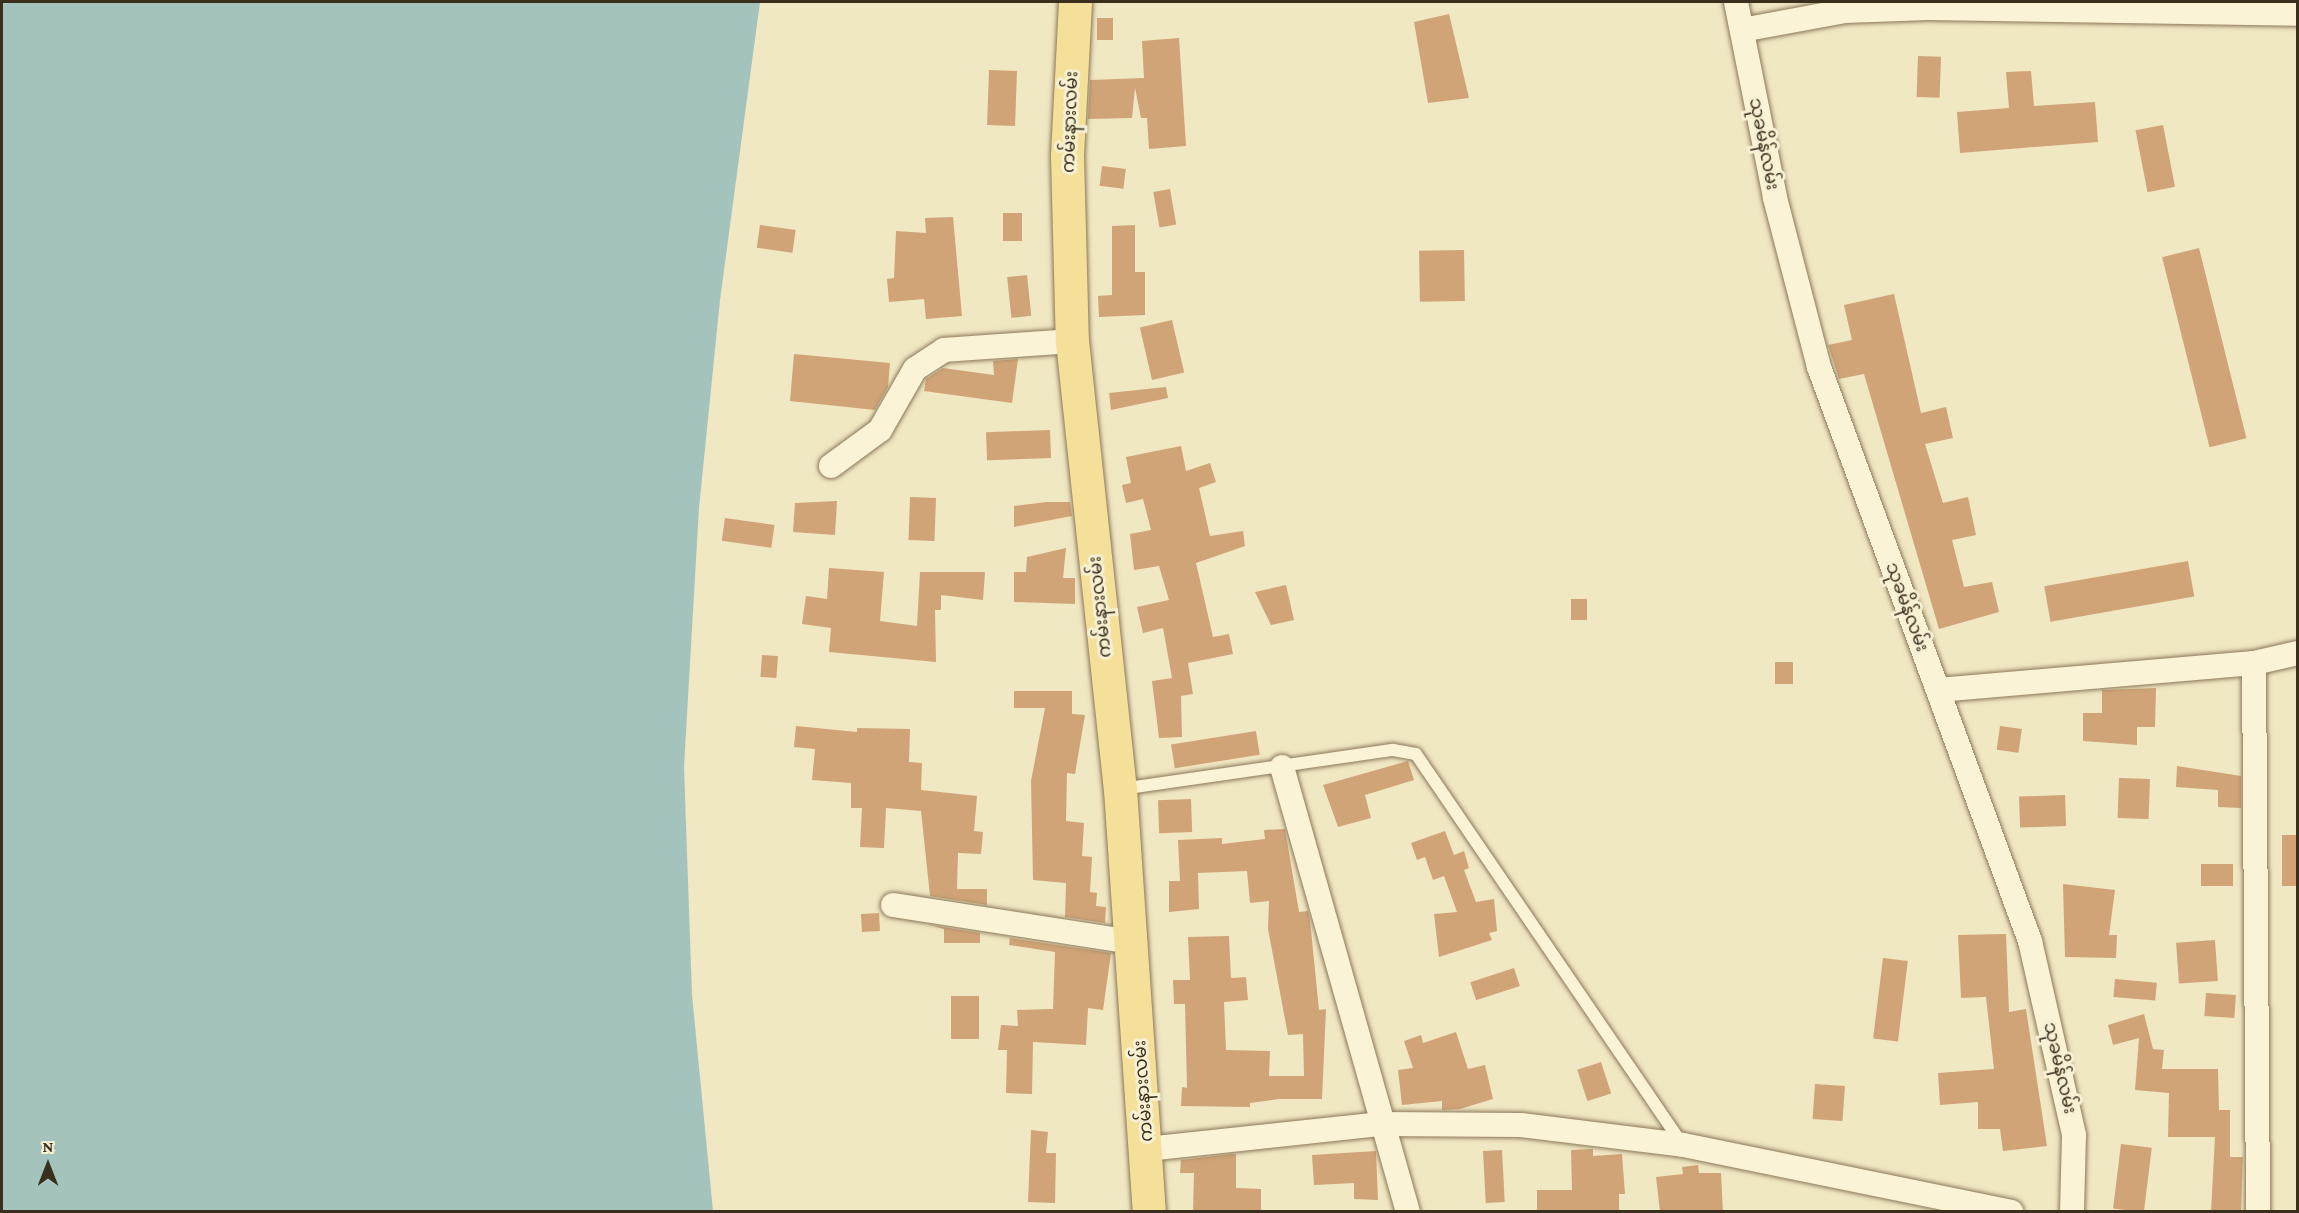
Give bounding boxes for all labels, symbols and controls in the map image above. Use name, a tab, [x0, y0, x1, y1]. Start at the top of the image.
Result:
street label: ကမ်းနားလမ်း	[1057, 71, 1083, 173]
street label: သုခမိန်လမ်း	[1744, 96, 1784, 192]
street label: ကမ်းနားလမ်း	[1084, 555, 1116, 659]
street label: သုခမိန်လမ်း	[1881, 559, 1933, 655]
street label: သုခမိန်လမ်း	[2039, 1020, 2081, 1116]
street label: ကမ်းနားလမ်း	[1129, 1039, 1157, 1143]
north arrow	[18, 1135, 78, 1195]
text: N	[43, 1138, 53, 1155]

